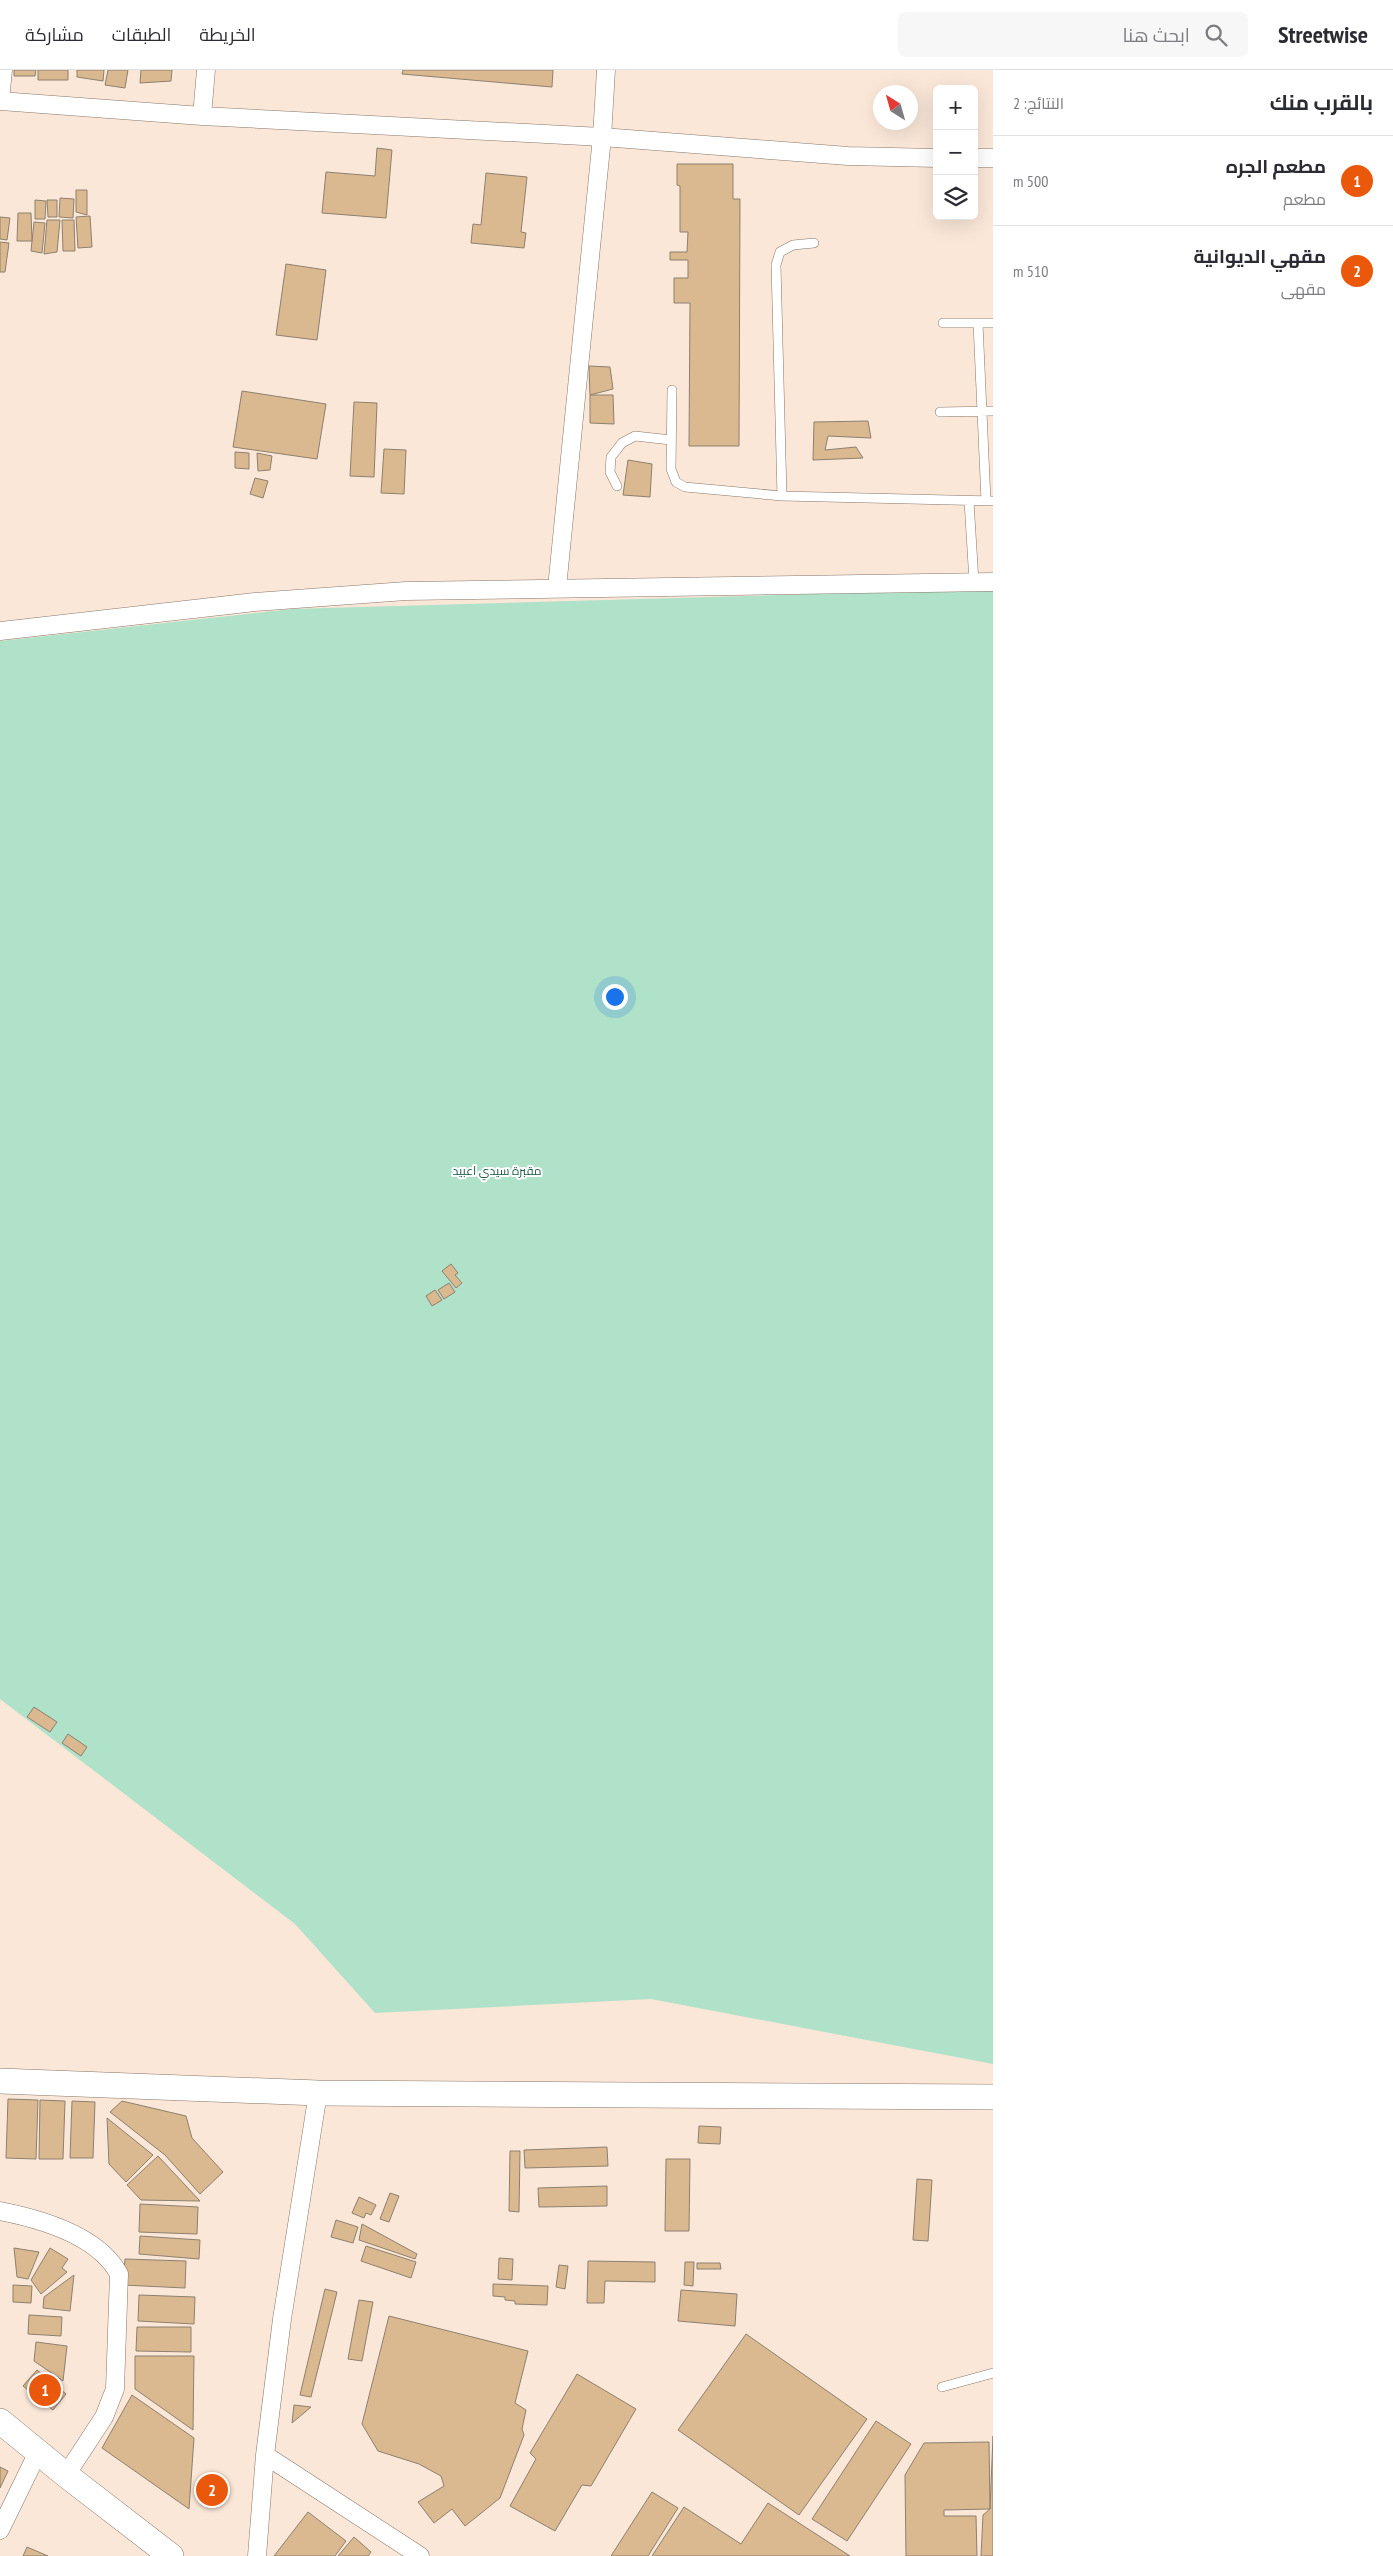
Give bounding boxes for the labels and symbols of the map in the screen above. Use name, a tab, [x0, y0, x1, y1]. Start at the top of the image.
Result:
north arrow	[873, 85, 918, 130]
your location	[602, 984, 628, 1010]
park label: مقبرة سيدي اعبيد	[452, 1163, 542, 1181]
pin: 1	[29, 2371, 61, 2409]
pin: 2	[196, 2471, 228, 2509]

